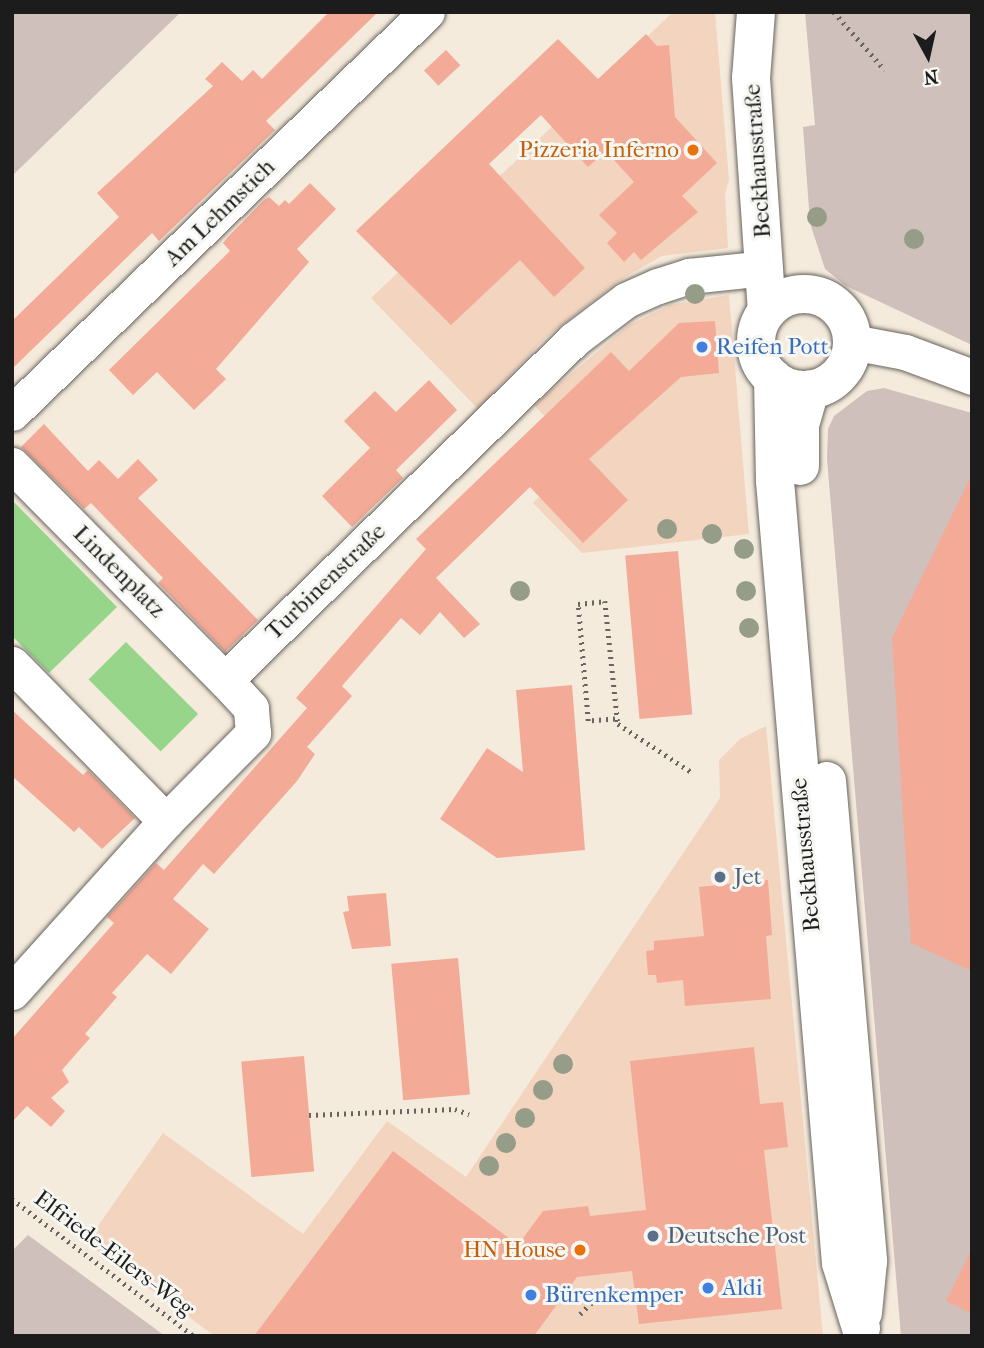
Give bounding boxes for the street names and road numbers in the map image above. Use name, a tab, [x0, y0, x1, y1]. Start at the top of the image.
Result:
street label: Beckhausstraße	[739, 83, 777, 239]
street label: Am Lehmstich	[159, 154, 281, 272]
street label: Turbinenstraße	[260, 518, 392, 646]
street label: Lindenplatz	[67, 520, 171, 624]
street label: Beckhausstraße	[786, 777, 826, 933]
street label: Elfriede-Eilers-Weg	[29, 1185, 199, 1323]

